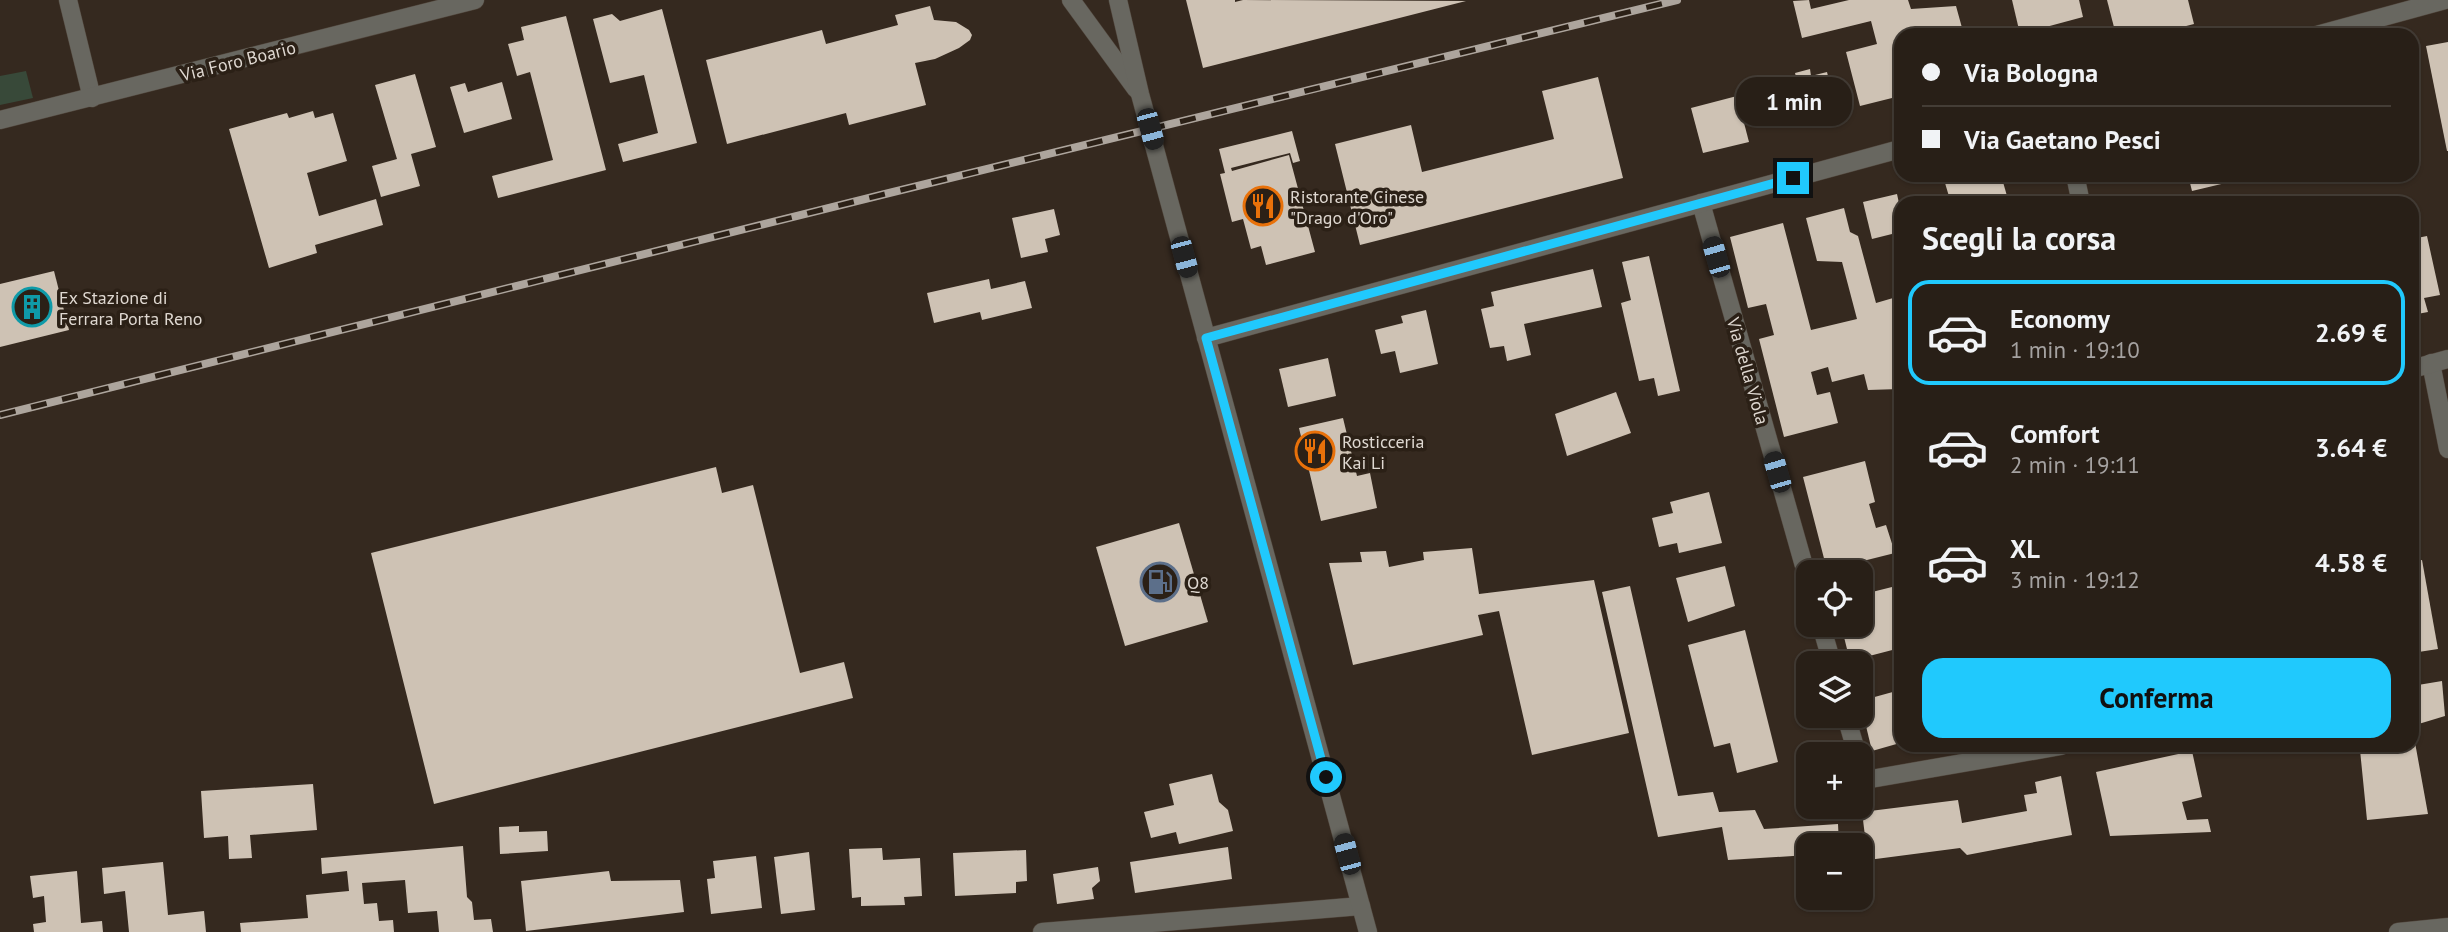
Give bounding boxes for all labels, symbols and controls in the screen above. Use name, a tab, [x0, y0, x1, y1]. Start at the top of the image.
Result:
street label: Via Foro Boario	[177, 36, 298, 87]
text: Via Bologna	[1964, 56, 2098, 89]
callout: 1 min	[1735, 76, 1851, 125]
text: 1 min	[1766, 87, 1822, 116]
car	[1135, 106, 1166, 152]
text: Via Gaetano Pesci	[1964, 123, 2161, 156]
route end	[1777, 162, 1809, 194]
restaurant icon: Ristorante Cinese "Drago d'Oro"	[1242, 185, 1284, 227]
place label: Ristorante Cinese "Drago d'Oro"	[1290, 185, 1424, 229]
text: Scegli la corsa	[1922, 217, 2116, 259]
car	[1169, 234, 1200, 280]
car	[1701, 234, 1732, 280]
building icon: Ex Stazione di Ferrara Porta Reno	[11, 286, 53, 328]
place label: Ex Stazione di Ferrara Porta Reno	[59, 286, 203, 330]
icon: car	[1926, 301, 1989, 364]
text: Economy	[2010, 302, 2110, 335]
street label: Via della Viola	[1721, 314, 1774, 427]
text: 2.69 €	[2315, 316, 2387, 349]
text: 1 min · 19:10	[2010, 335, 2140, 364]
icon: car	[1926, 416, 1989, 479]
text: Comfort	[2010, 417, 2100, 450]
restaurant icon: Rosticceria Kai Li	[1294, 430, 1336, 472]
place label: Rosticceria Kai Li	[1342, 430, 1424, 474]
text: 3.64 €	[2315, 431, 2387, 464]
car	[1762, 449, 1793, 495]
text: 2 min · 19:11	[2010, 450, 2140, 479]
icon: car	[1926, 531, 1989, 594]
text: XL	[2010, 532, 2040, 565]
text: 4.58 €	[2315, 546, 2387, 579]
map controls	[1796, 560, 1873, 910]
button: locate	[1796, 560, 1873, 637]
fuel station icon: Q8	[1139, 561, 1181, 603]
text: 3 min · 19:12	[2010, 565, 2140, 594]
place label: Q8	[1187, 571, 1209, 594]
button: layers	[1796, 651, 1873, 728]
button: Conferma	[1922, 658, 2391, 738]
button: +	[1796, 742, 1873, 819]
route start	[1310, 761, 1342, 793]
car	[1332, 831, 1363, 877]
button: −	[1796, 833, 1873, 910]

